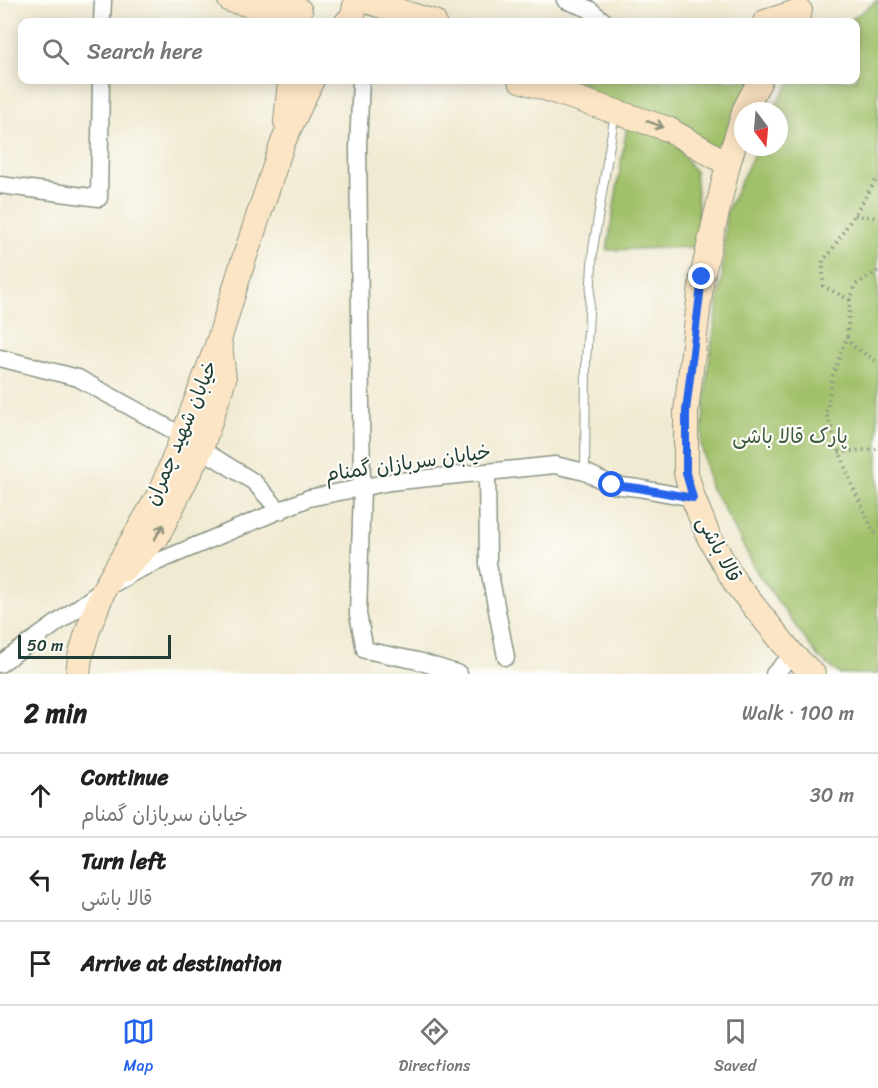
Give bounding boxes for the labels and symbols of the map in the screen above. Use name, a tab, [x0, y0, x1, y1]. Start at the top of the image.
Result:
north arrow	[734, 102, 788, 156]
one-way arrow	[645, 120, 664, 131]
route end	[688, 263, 714, 289]
street label: خیابان شهید چمران	[135, 355, 227, 511]
park label: پارک قالا باشی	[732, 419, 848, 454]
street label: خیابان سربازان گمنام	[323, 434, 493, 492]
route start	[598, 471, 624, 497]
street label: قالا باشی	[687, 509, 751, 589]
one-way arrow	[153, 524, 165, 541]
scale bar	[18, 632, 171, 660]

